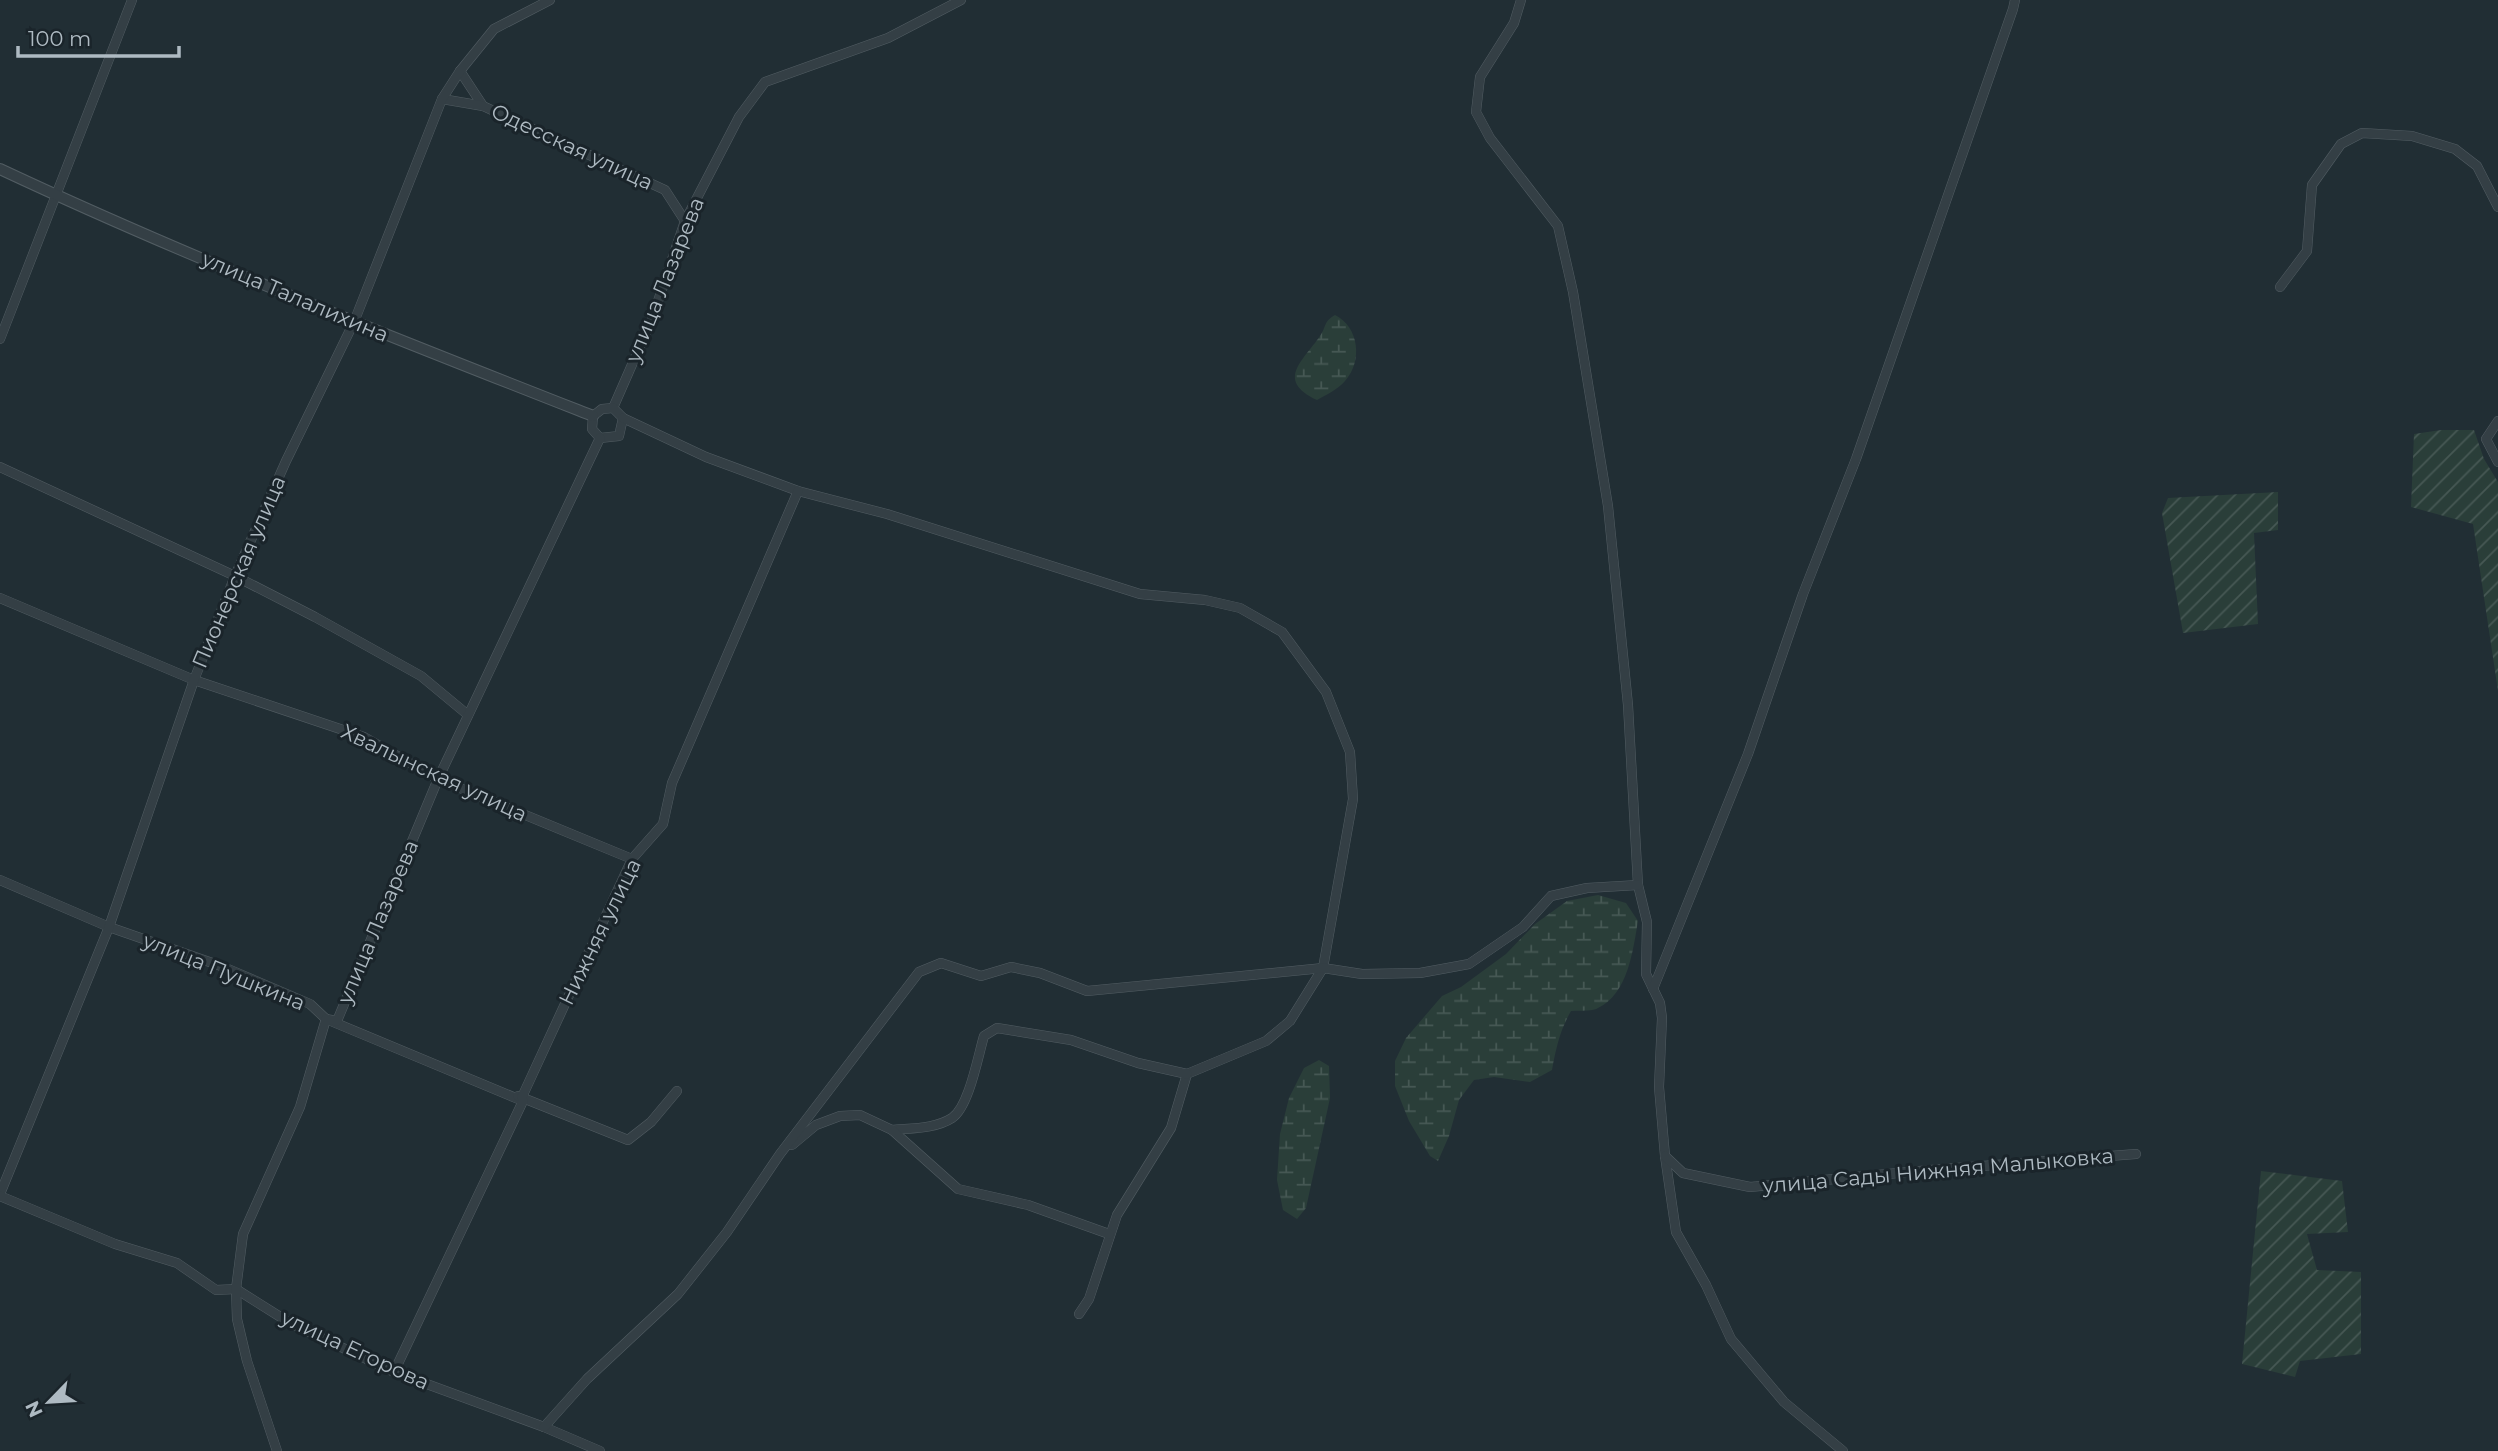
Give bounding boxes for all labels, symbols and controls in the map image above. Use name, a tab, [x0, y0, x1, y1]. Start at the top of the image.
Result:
scale bar	[18, 14, 178, 58]
text: 100 m	[28, 26, 91, 51]
street label: Одесская улица	[487, 98, 657, 195]
street label: улица Лазарева	[620, 194, 709, 367]
street label: улица Талалихина	[197, 246, 392, 347]
street label: Пионерская улица	[187, 472, 290, 672]
street label: Хвалынская улица	[337, 718, 531, 827]
street label: улица Лазарева	[331, 836, 423, 1008]
street label: Нижняя улица	[553, 855, 646, 1009]
street label: улица Пушкина	[139, 927, 309, 1015]
street label: улица Сады Нижняя Малыковка	[1760, 1143, 2115, 1198]
street label: улица Егорова	[276, 1304, 433, 1395]
north arrow	[14, 1367, 84, 1437]
text: N	[20, 1397, 48, 1421]

